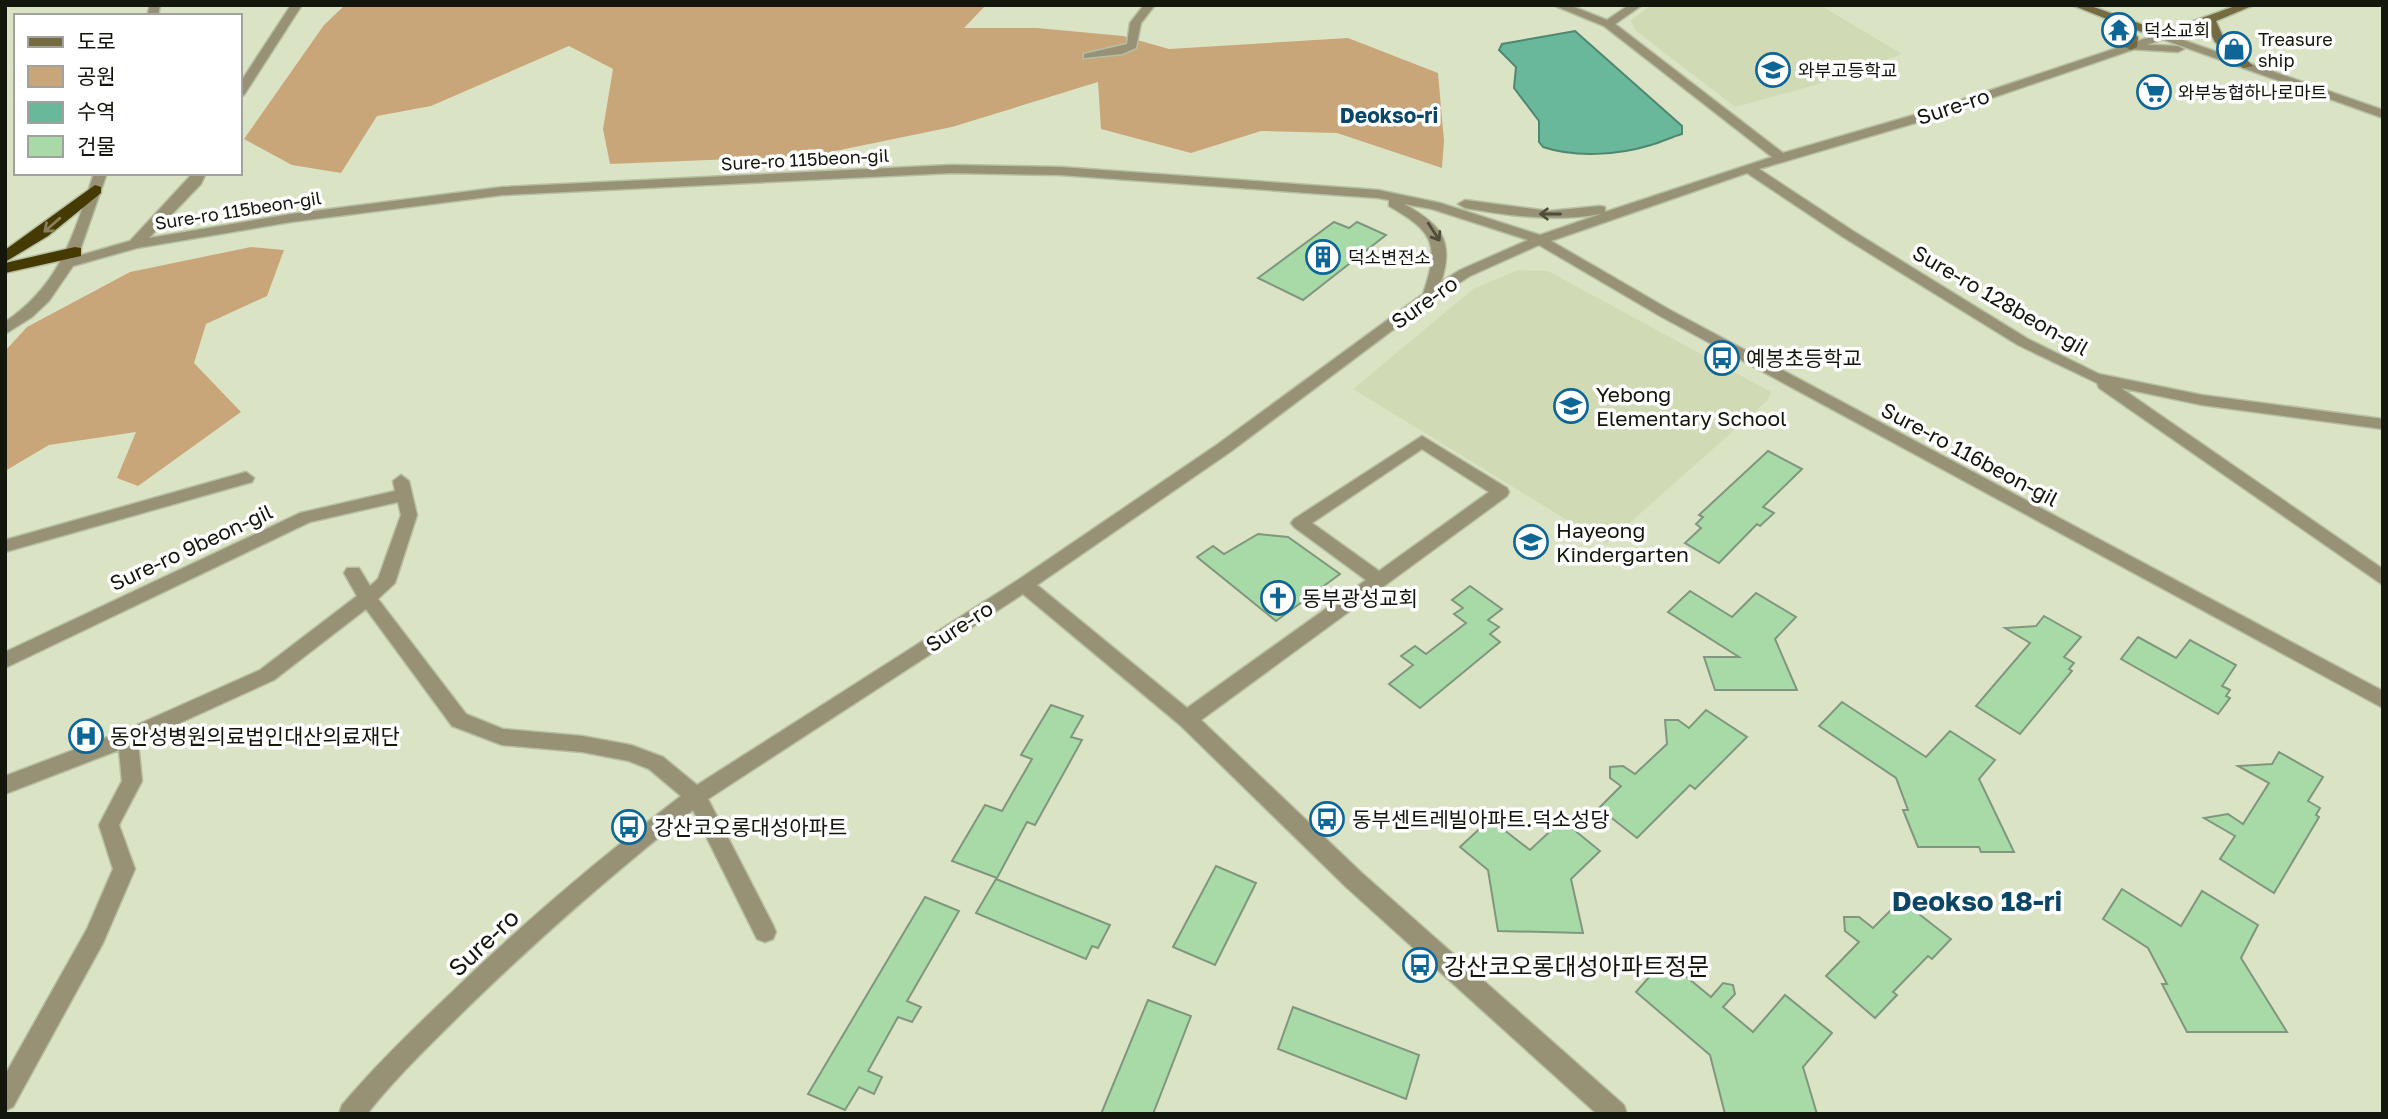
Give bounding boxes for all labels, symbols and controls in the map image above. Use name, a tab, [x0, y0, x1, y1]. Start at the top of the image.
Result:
temple icon: 덕소교회	[2100, 11, 2138, 49]
legend	[14, 14, 242, 175]
place label: 덕소교회	[2144, 19, 2210, 41]
text: 도로	[77, 28, 116, 54]
place label: Treasure ship	[2258, 28, 2333, 71]
shop icon: Treasure ship	[2215, 30, 2253, 68]
school or university icon: 와부고등학교	[1754, 51, 1792, 89]
place label: 와부고등학교	[1798, 59, 1897, 81]
text: 공원	[77, 63, 116, 89]
supermarket icon: 와부농협하나로마트	[2135, 73, 2173, 111]
place label: 와부농협하나로마트	[2178, 81, 2327, 103]
street label: Sure-ro	[1913, 82, 1993, 130]
text: 수역	[77, 98, 116, 124]
district label: Deokso-ri	[1340, 102, 1438, 128]
text: 건물	[77, 133, 116, 159]
street label: Sure-ro 115beon-gil	[720, 144, 890, 174]
street label: Sure-ro 115beon-gil	[153, 186, 323, 234]
one-way arrow	[1538, 207, 1561, 221]
one-way arrow	[43, 217, 61, 233]
one-way arrow	[1426, 222, 1441, 241]
building icon: 덕소변전소	[1304, 238, 1342, 276]
street label: Sure-ro 128beon-gil	[1908, 239, 2094, 361]
place label: 덕소변전소	[1348, 246, 1431, 268]
street label: Sure-ro	[1386, 270, 1462, 334]
bus stop icon: 예봉초등학교	[1703, 339, 1741, 377]
place label: 예봉초등학교	[1746, 345, 1862, 371]
place label: Yebong Elementary School	[1596, 381, 1787, 431]
school or university icon: Yebong Elementary School	[1552, 387, 1590, 425]
street label: Sure-ro 116beon-gil	[1877, 396, 2063, 512]
street label: Sure-ro 9beon-gil	[105, 498, 277, 596]
place label: Hayeong Kindergarten	[1556, 517, 1689, 567]
school or university icon: Hayeong Kindergarten	[1512, 523, 1550, 561]
church icon: 동부광성교회	[1259, 579, 1297, 617]
place label: 동부광성교회	[1302, 585, 1418, 611]
street label: Sure-ro	[921, 595, 997, 657]
hospital icon: 동안성병원의료법인대산의료재단	[67, 717, 105, 755]
place label: 동안성병원의료법인대산의료재단	[110, 723, 400, 749]
bus stop icon: 동부센트레빌아파트.덕소성당	[1308, 800, 1346, 838]
place label: 동부센트레빌아파트.덕소성당	[1352, 806, 1609, 832]
bus stop icon: 강산코오롱대성아파트	[610, 808, 648, 846]
place label: 강산코오롱대성아파트	[654, 814, 847, 840]
district label: Deokso 18-ri	[1892, 884, 2062, 917]
street label: Sure-ro	[442, 902, 524, 982]
bus stop icon: 강산코오롱대성아파트정문	[1401, 946, 1439, 984]
place label: 강산코오롱대성아파트정문	[1444, 951, 1709, 980]

